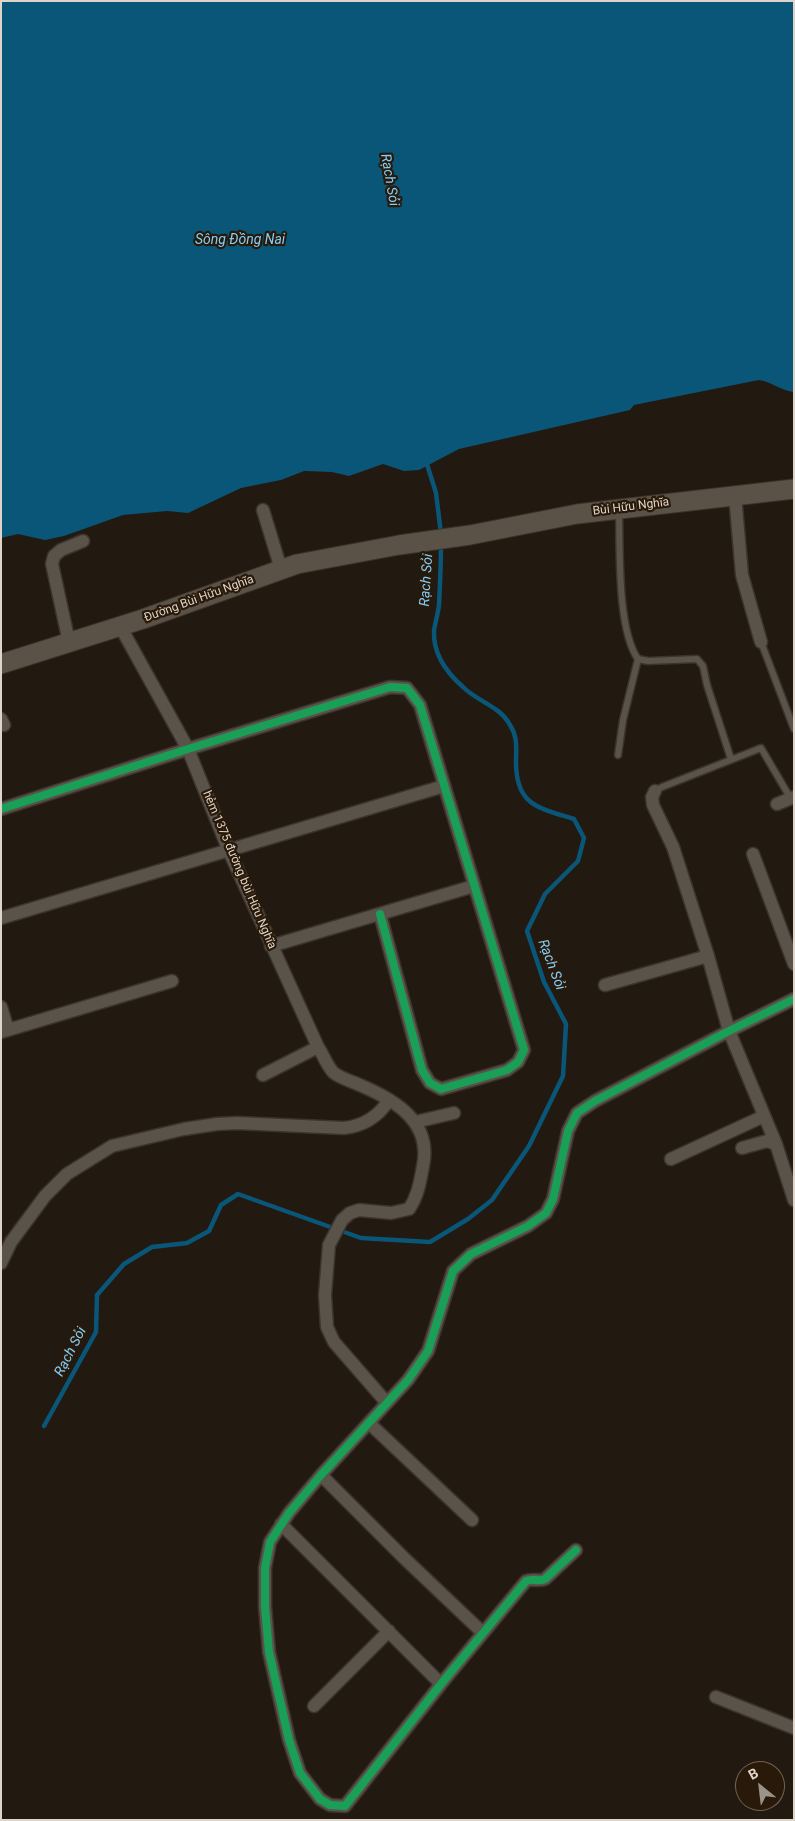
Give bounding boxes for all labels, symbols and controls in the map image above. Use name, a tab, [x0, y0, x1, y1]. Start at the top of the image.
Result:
water label: Rạch Sỏi	[376, 152, 402, 208]
water label: Sông Đồng Nai	[195, 232, 285, 248]
street label: Bùi Hữu Nghĩa	[592, 495, 670, 519]
water label: Rạch Sỏi	[417, 553, 437, 607]
street label: Đường Bùi Hữu Nghĩa	[142, 572, 256, 626]
street label: hẻm 1375 đường bùi Hữu Nghĩa	[199, 789, 279, 951]
water label: Rạch Sỏi	[534, 937, 568, 993]
water label: Rạch Sỏi	[52, 1325, 90, 1379]
north arrow	[735, 1761, 785, 1811]
text: B	[745, 1765, 761, 1783]

